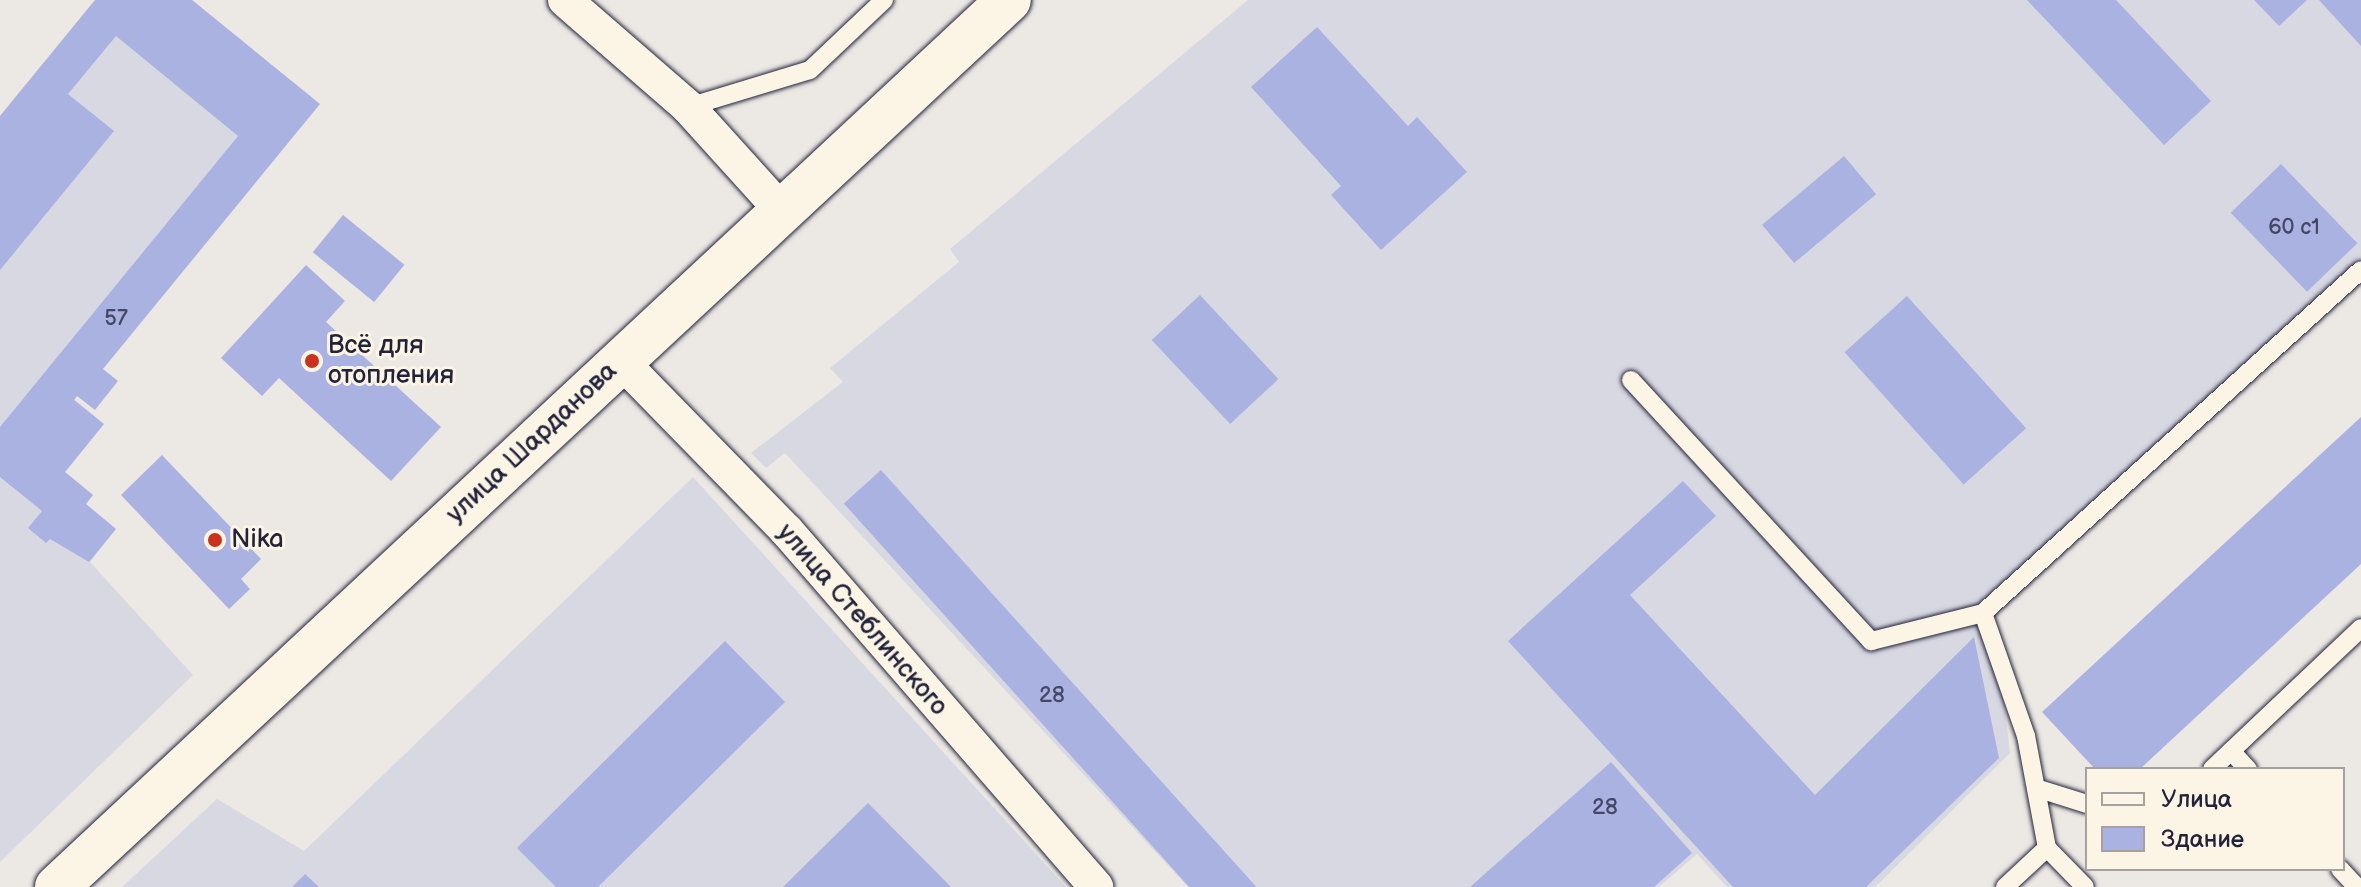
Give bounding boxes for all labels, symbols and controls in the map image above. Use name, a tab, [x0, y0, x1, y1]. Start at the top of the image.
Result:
house number: 60 с1	[2268, 215, 2320, 241]
house number: 57	[104, 306, 128, 332]
place label: Всё для отопления	[328, 330, 454, 392]
marker: Всё для отопления	[303, 352, 321, 370]
street label: улица Шарданова	[440, 356, 624, 530]
street label: улица Стеблинского	[770, 518, 954, 722]
place label: Nika	[231, 524, 284, 556]
marker: Nika	[206, 531, 224, 549]
house number: 28	[1039, 683, 1065, 709]
legend	[2085, 767, 2345, 871]
text: Улица	[2161, 785, 2232, 814]
house number: 28	[1592, 795, 1618, 821]
text: Здание	[2161, 825, 2244, 854]

